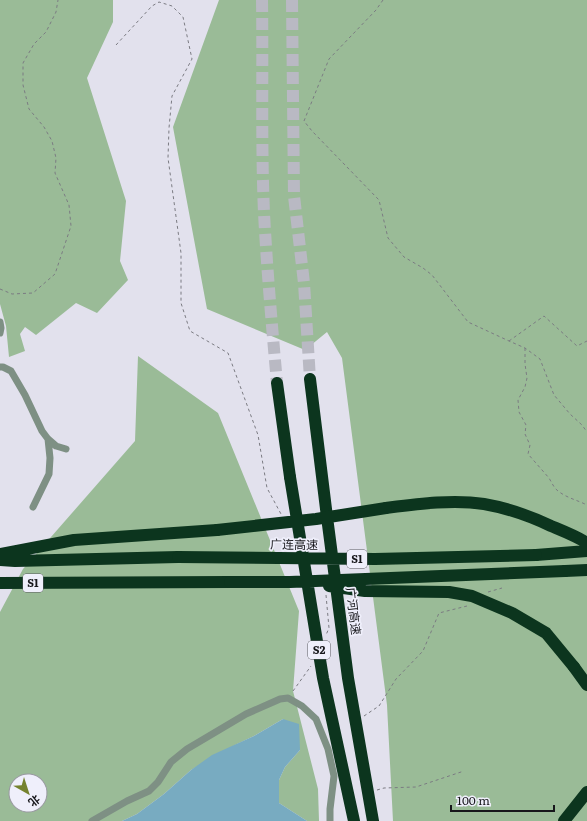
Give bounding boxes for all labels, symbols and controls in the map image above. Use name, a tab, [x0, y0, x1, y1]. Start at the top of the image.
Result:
street label: 广连高速	[270, 535, 318, 553]
road number: S1	[347, 550, 367, 568]
road number: S1	[23, 574, 43, 592]
street label: 广河高速	[342, 586, 366, 636]
road number: S2	[308, 641, 330, 659]
north arrow	[8, 773, 48, 813]
scale bar	[451, 787, 554, 813]
text: 100 m	[457, 791, 490, 809]
text: 北	[26, 792, 44, 811]

